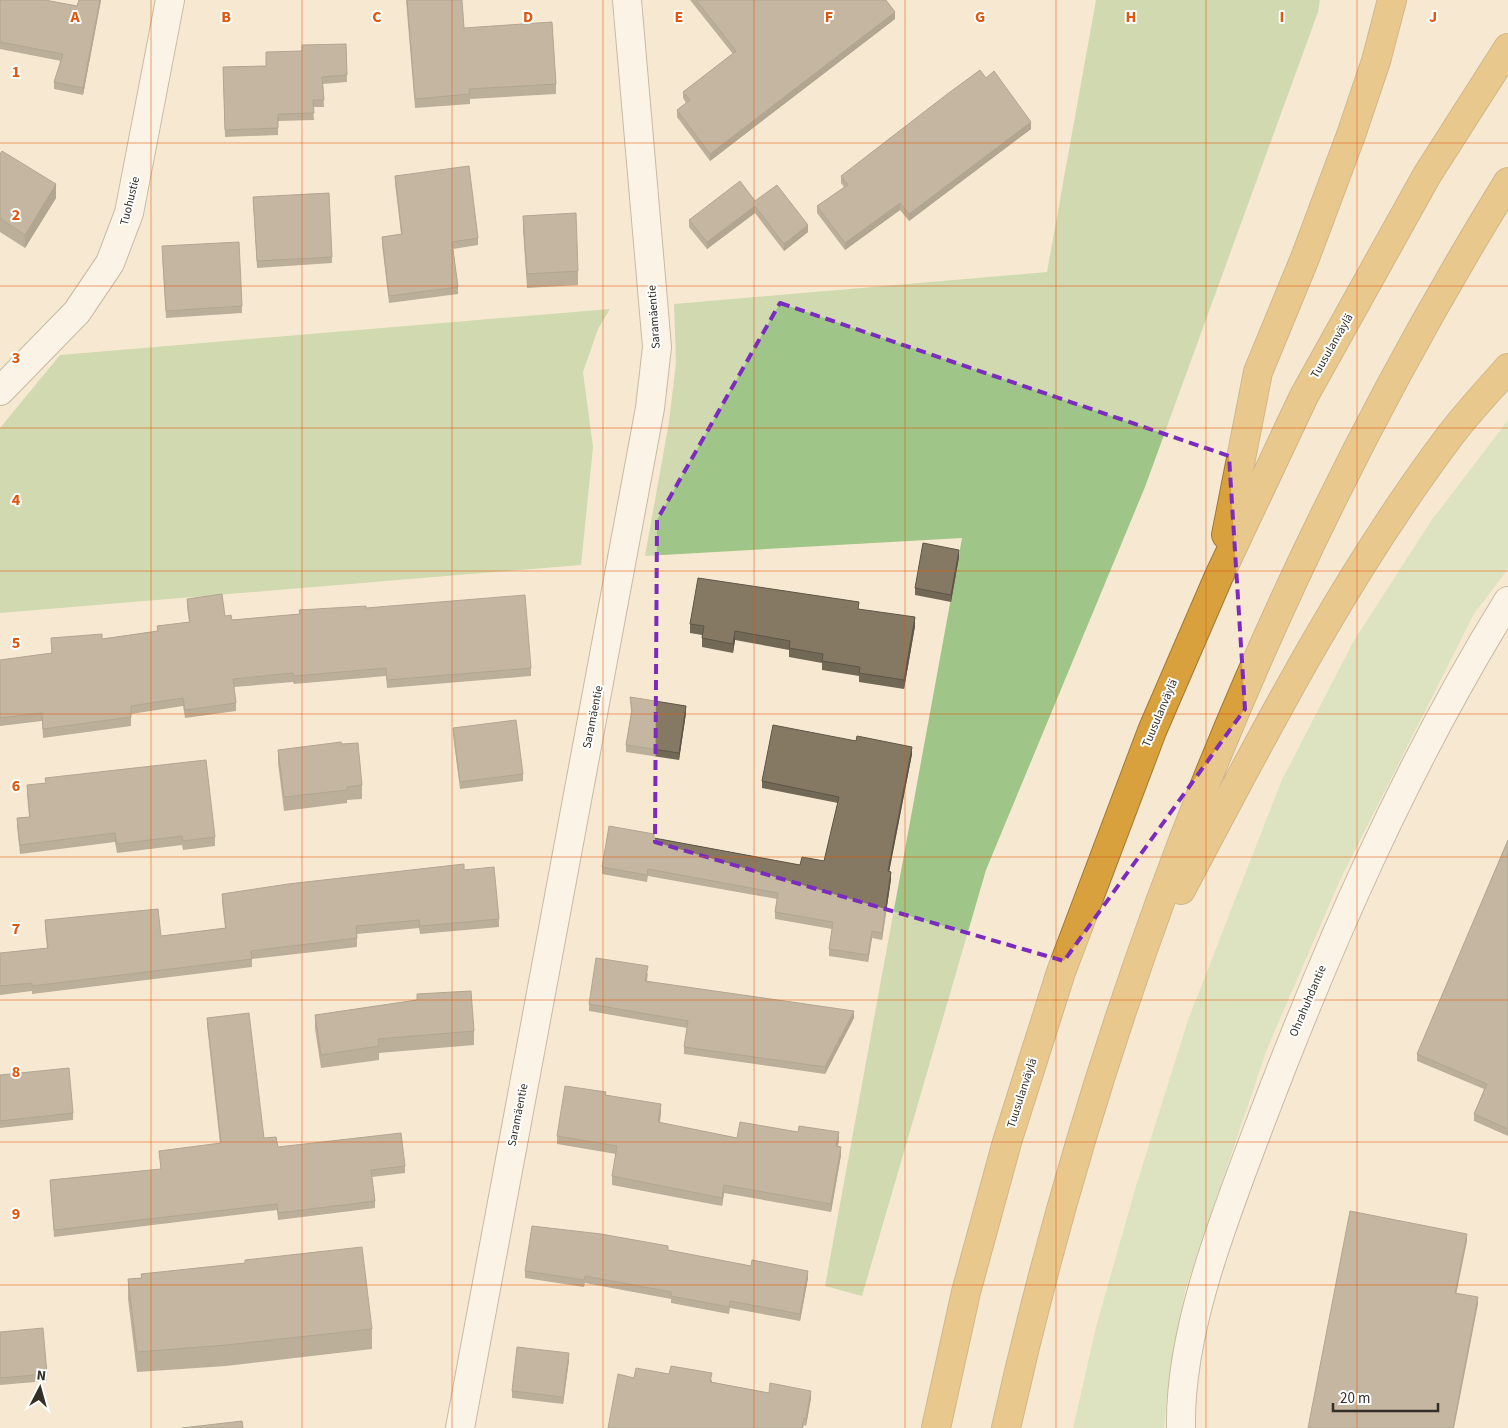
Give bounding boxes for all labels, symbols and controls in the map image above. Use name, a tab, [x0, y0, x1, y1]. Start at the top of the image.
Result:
text: A	[69, 6, 80, 28]
text: B	[221, 6, 231, 28]
text: C	[372, 6, 382, 28]
text: D	[523, 6, 533, 28]
text: E	[675, 6, 683, 28]
text: F	[825, 6, 833, 28]
text: G	[975, 6, 985, 28]
text: H	[1126, 6, 1136, 28]
text: I	[1280, 6, 1284, 28]
text: J	[1429, 6, 1437, 28]
text: 1	[12, 61, 20, 83]
street label: Tuohustie	[116, 175, 144, 227]
text: 2	[12, 204, 20, 226]
street label: Saramäentie	[643, 285, 665, 349]
street label: Tuusulanväylä	[1307, 310, 1357, 382]
text: 3	[12, 347, 20, 369]
text: 4	[12, 489, 21, 511]
text: 5	[12, 632, 20, 654]
street label: Tuusulanväylä	[1138, 676, 1182, 750]
street label: Saramäentie	[579, 684, 607, 750]
text: 6	[12, 775, 20, 797]
text: 7	[12, 918, 20, 940]
street label: Ohrahuhdantie	[1285, 963, 1331, 1039]
street label: Tuusulanväylä	[1003, 1056, 1041, 1130]
text: 8	[12, 1061, 20, 1083]
street label: Saramäentie	[504, 1082, 532, 1148]
text: 9	[12, 1203, 20, 1225]
north arrow	[15, 1363, 65, 1413]
text: N	[36, 1366, 47, 1386]
scale bar	[1333, 1380, 1438, 1412]
text: 20 m	[1340, 1388, 1370, 1409]

